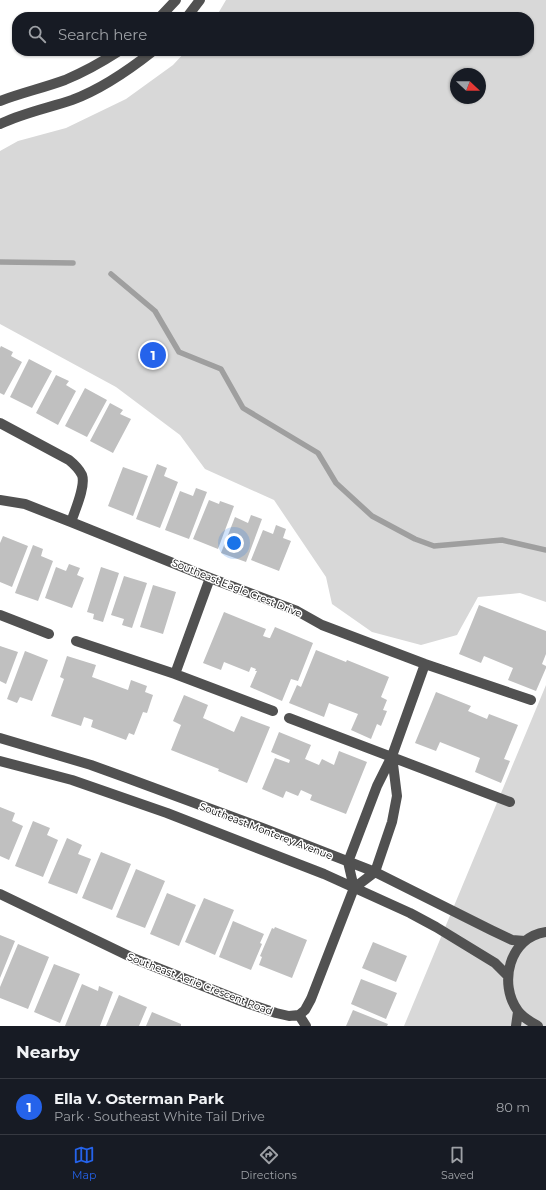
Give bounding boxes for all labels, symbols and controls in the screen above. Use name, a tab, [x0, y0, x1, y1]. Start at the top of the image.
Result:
search box	[12, 12, 534, 56]
icon: search	[26, 23, 48, 45]
text: Search here	[58, 25, 147, 44]
north arrow	[450, 68, 486, 104]
pin: 1	[140, 340, 166, 370]
your location	[224, 533, 244, 553]
street label: Southeast Eagle Crest Drive	[170, 556, 304, 620]
street label: Southeast Monterey Avenue	[198, 800, 334, 862]
street label: Southeast Aerie Crescent Road	[125, 950, 275, 1018]
text: Nearby	[16, 1042, 80, 1062]
text: Ella V. Osterman Park	[54, 1089, 224, 1108]
text: 1	[26, 1099, 32, 1115]
text: 80 m	[496, 1099, 530, 1115]
text: Park · Southeast White Tail Drive	[54, 1108, 265, 1124]
tab: Map	[72, 1144, 96, 1182]
tab: Directions	[241, 1144, 297, 1182]
tab: Saved	[441, 1144, 474, 1182]

